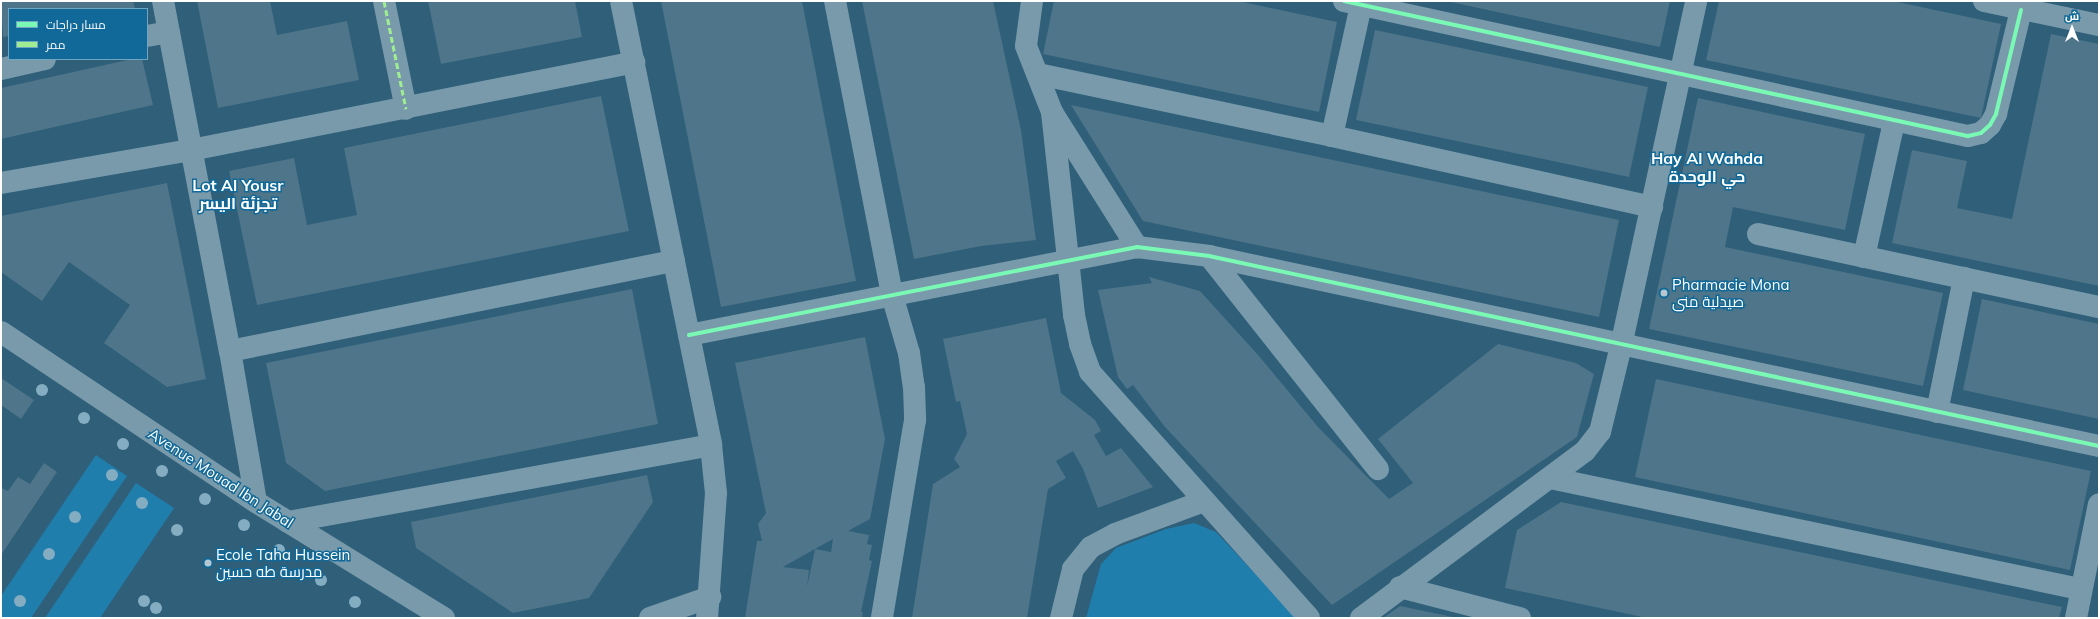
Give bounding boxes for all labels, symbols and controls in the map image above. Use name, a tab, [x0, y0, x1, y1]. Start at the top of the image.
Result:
legend	[8, 8, 148, 60]
north arrow	[2052, 8, 2092, 48]
text: ش	[2065, 9, 2079, 23]
text: مسار دراجات	[46, 17, 106, 32]
text: ممر	[46, 37, 65, 52]
district label: Hay Al Wahda حي الوحدة	[1651, 148, 1763, 186]
district label: Lot Al Yousr تجزئة اليسر	[192, 175, 284, 213]
place label: Pharmacie Mona صيدلية منى	[1672, 275, 1789, 310]
marker: Pharmacie Mona صيدلية منى	[1659, 288, 1669, 298]
street label: Avenue Mouad Ibn Jabal	[145, 424, 297, 532]
place label: Ecole Taha Hussein مدرسة طه حسين	[216, 545, 350, 580]
marker: Ecole Taha Hussein مدرسة طه حسين	[203, 558, 213, 568]

